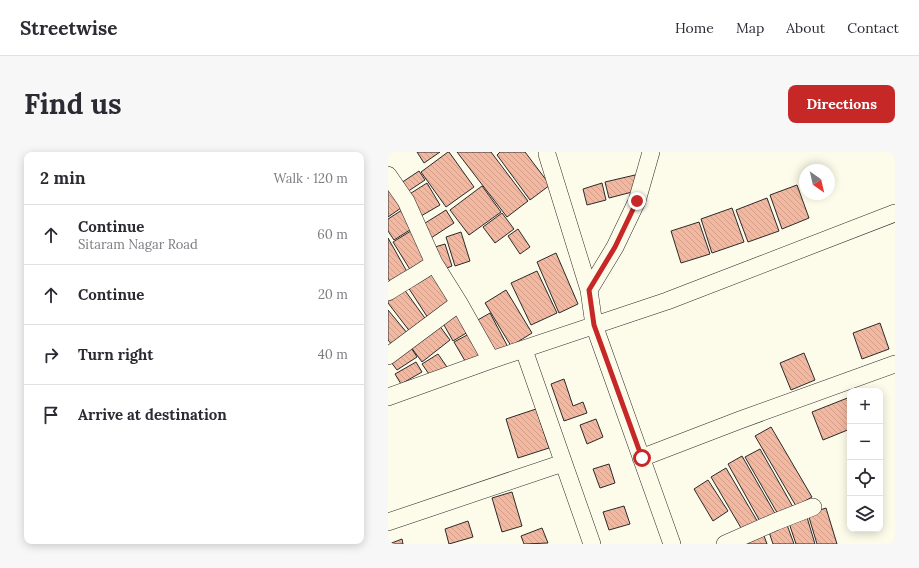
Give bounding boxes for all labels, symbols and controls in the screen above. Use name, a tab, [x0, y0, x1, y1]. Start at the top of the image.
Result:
text: Streetwise	[20, 16, 117, 40]
text: Home	[675, 19, 714, 37]
text: Map	[736, 19, 764, 37]
text: About	[786, 19, 825, 37]
text: Contact	[847, 19, 899, 37]
button: Directions	[788, 85, 895, 123]
text: Find us	[24, 86, 122, 122]
north arrow	[799, 164, 835, 200]
text: 2 min	[40, 167, 86, 189]
text: Walk · 120 m	[273, 170, 348, 187]
route end	[628, 192, 646, 210]
text: Continue	[78, 217, 144, 236]
icon: ahead	[40, 224, 62, 246]
text: 60 m	[317, 226, 348, 243]
text: Sitaram Nagar Road	[78, 236, 198, 253]
icon: ahead	[40, 284, 62, 306]
text: Continue	[78, 285, 144, 304]
text: 20 m	[318, 286, 348, 303]
icon: right	[40, 344, 62, 366]
text: Turn right	[78, 345, 154, 364]
text: 40 m	[318, 346, 348, 363]
map controls	[847, 388, 883, 532]
button: +	[847, 388, 883, 424]
icon: arrive	[40, 404, 62, 426]
text: Arrive at destination	[78, 405, 227, 424]
button: −	[847, 424, 883, 460]
route start	[633, 449, 651, 467]
button: locate	[847, 460, 883, 496]
button: layers	[847, 496, 883, 532]

